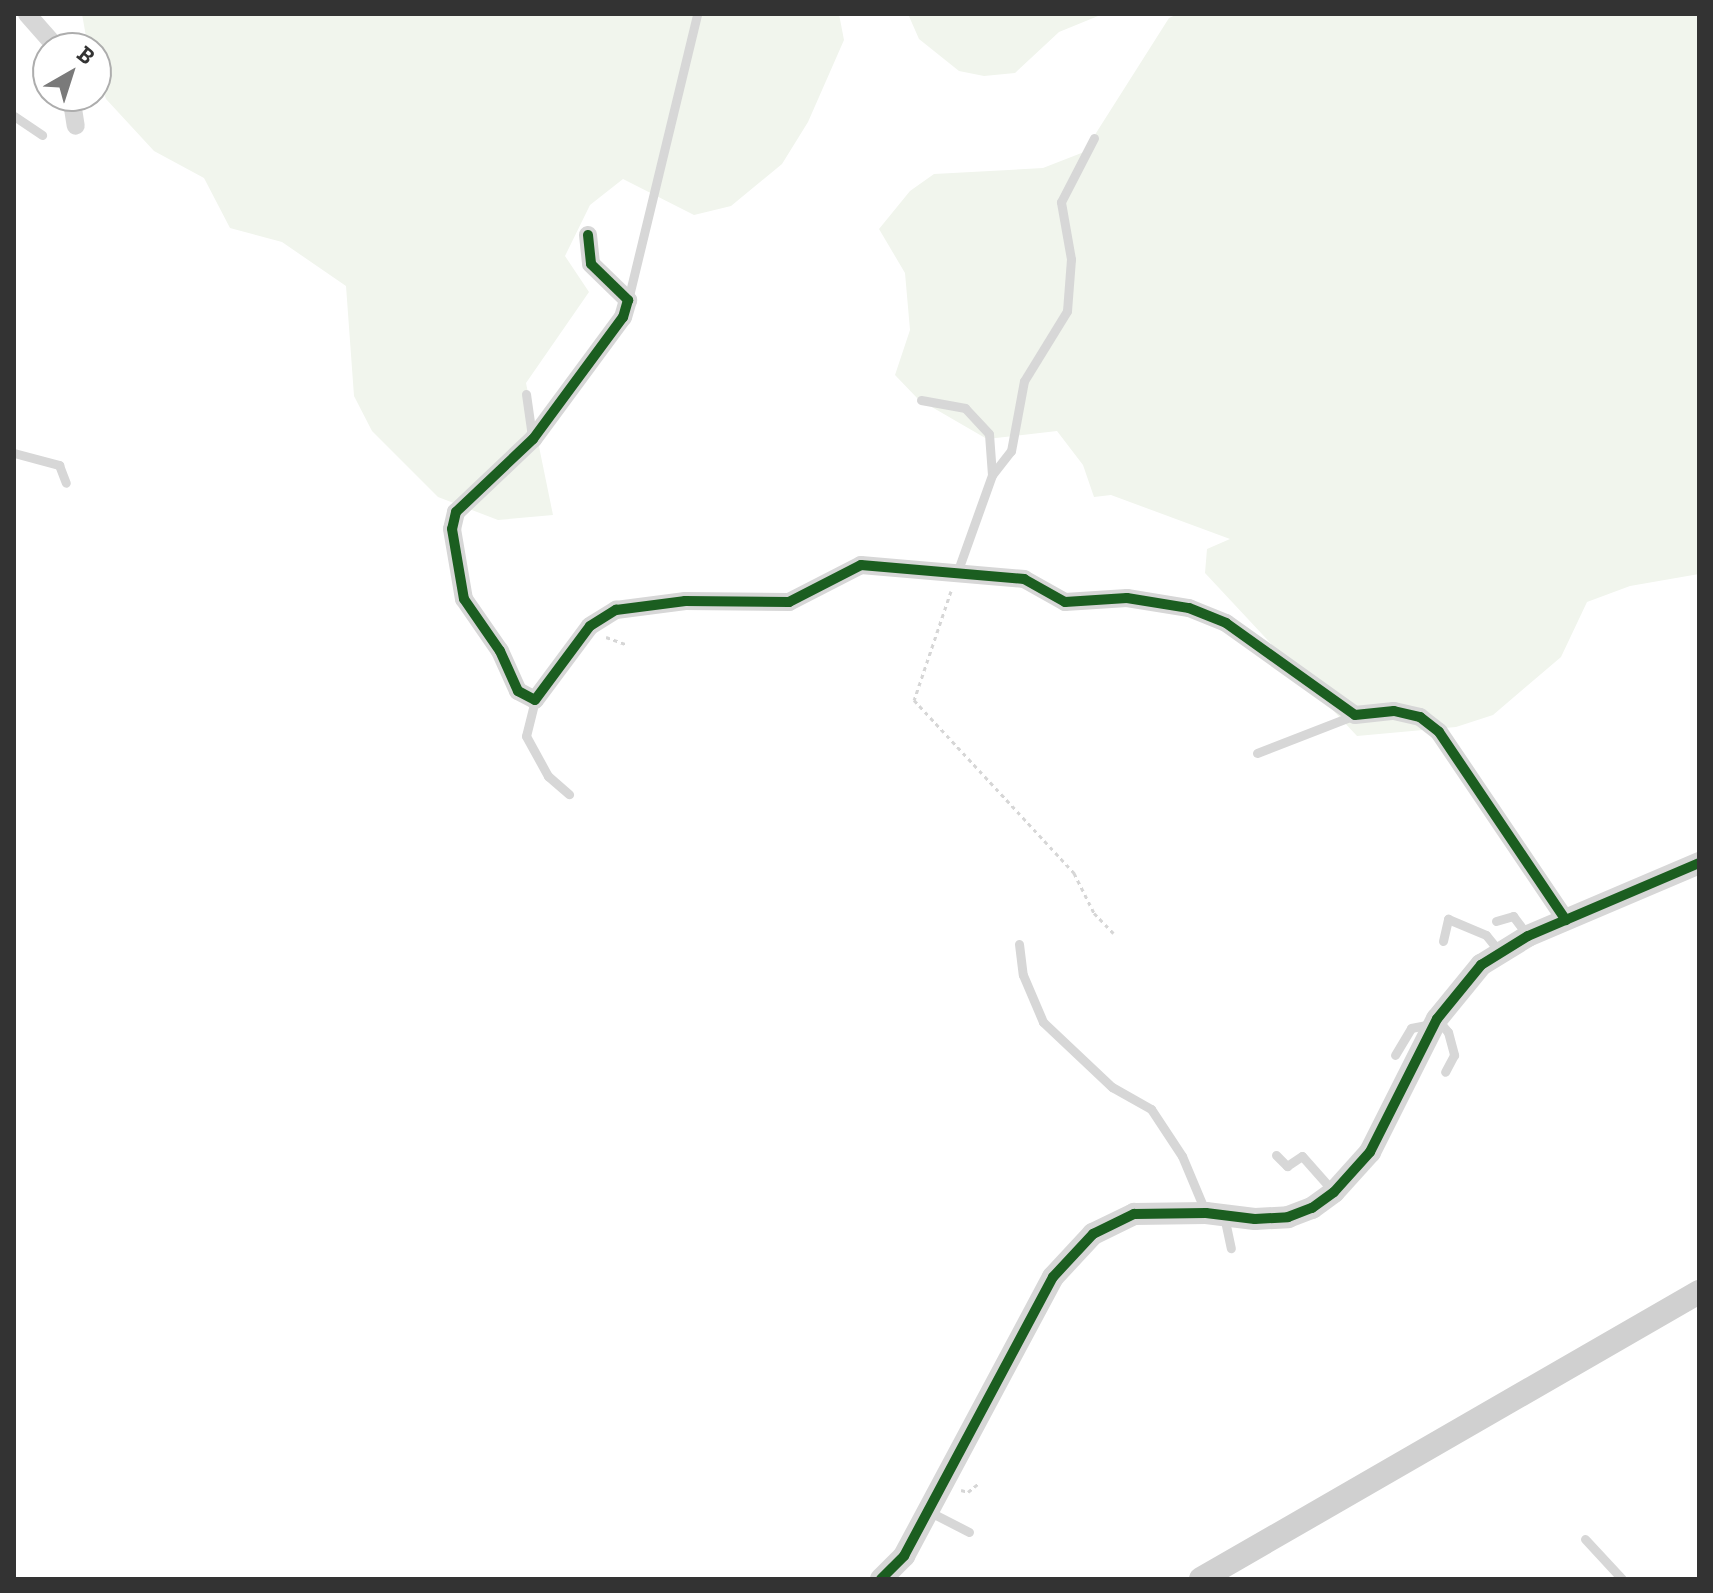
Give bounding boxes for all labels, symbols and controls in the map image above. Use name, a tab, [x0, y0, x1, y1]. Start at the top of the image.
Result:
north arrow	[32, 32, 112, 112]
text: B	[71, 39, 100, 70]

